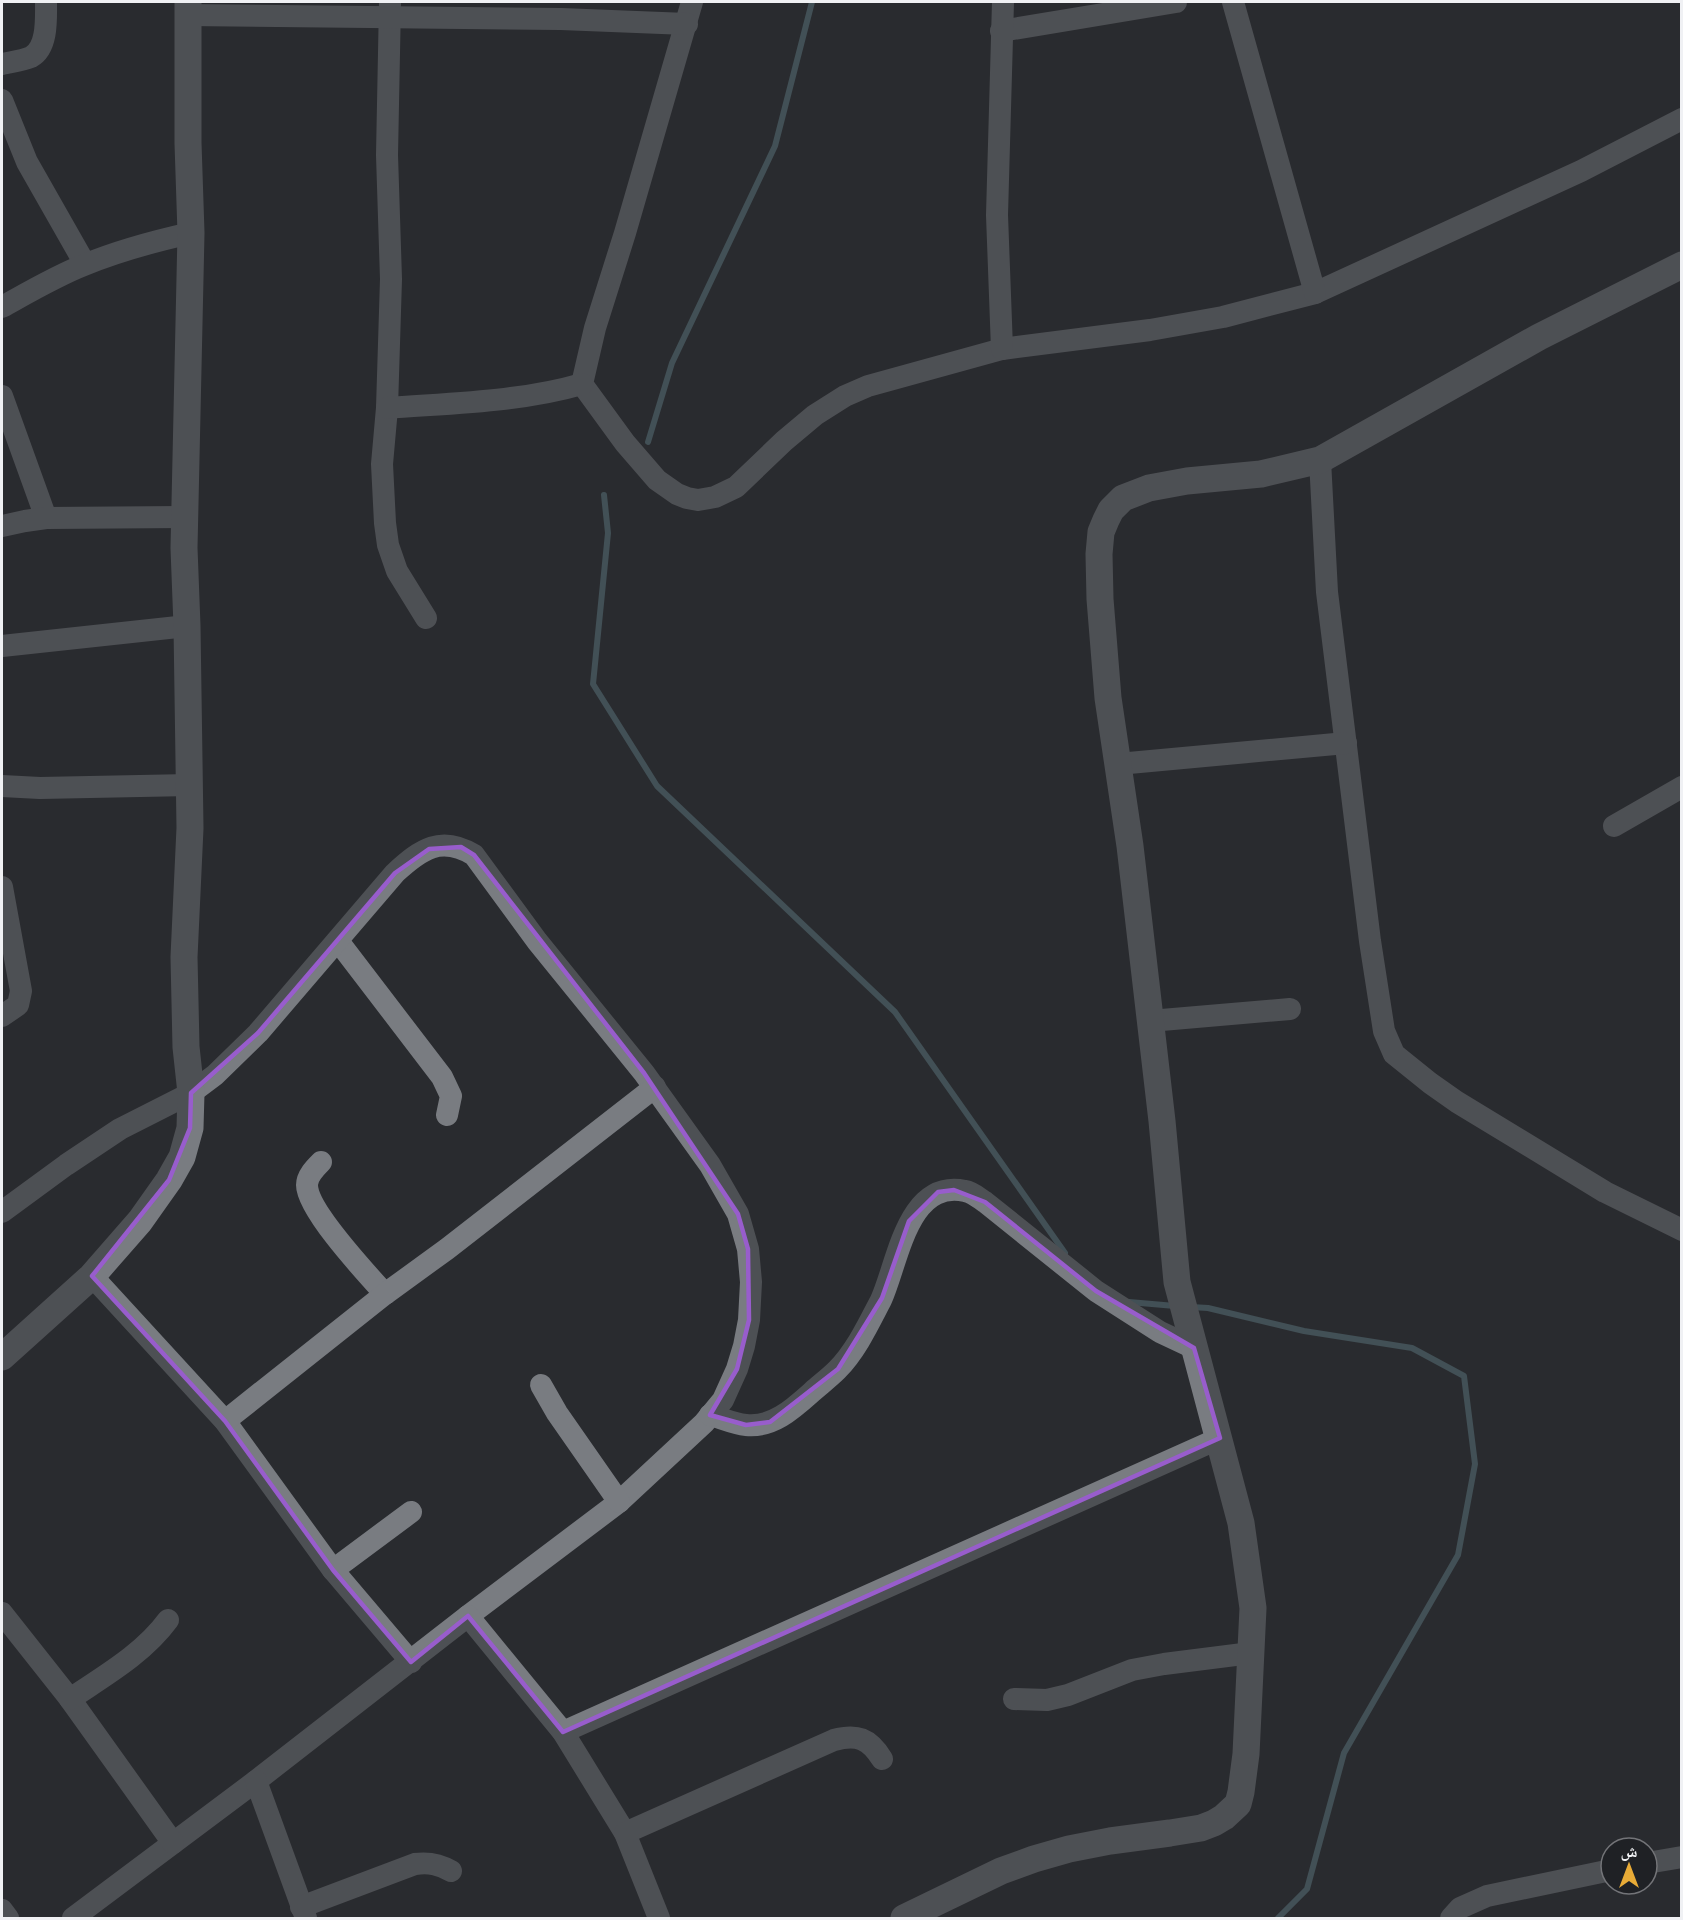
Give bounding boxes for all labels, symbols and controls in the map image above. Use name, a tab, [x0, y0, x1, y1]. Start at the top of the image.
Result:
north arrow	[1599, 1836, 1659, 1896]
text: ش	[1621, 1843, 1638, 1861]

